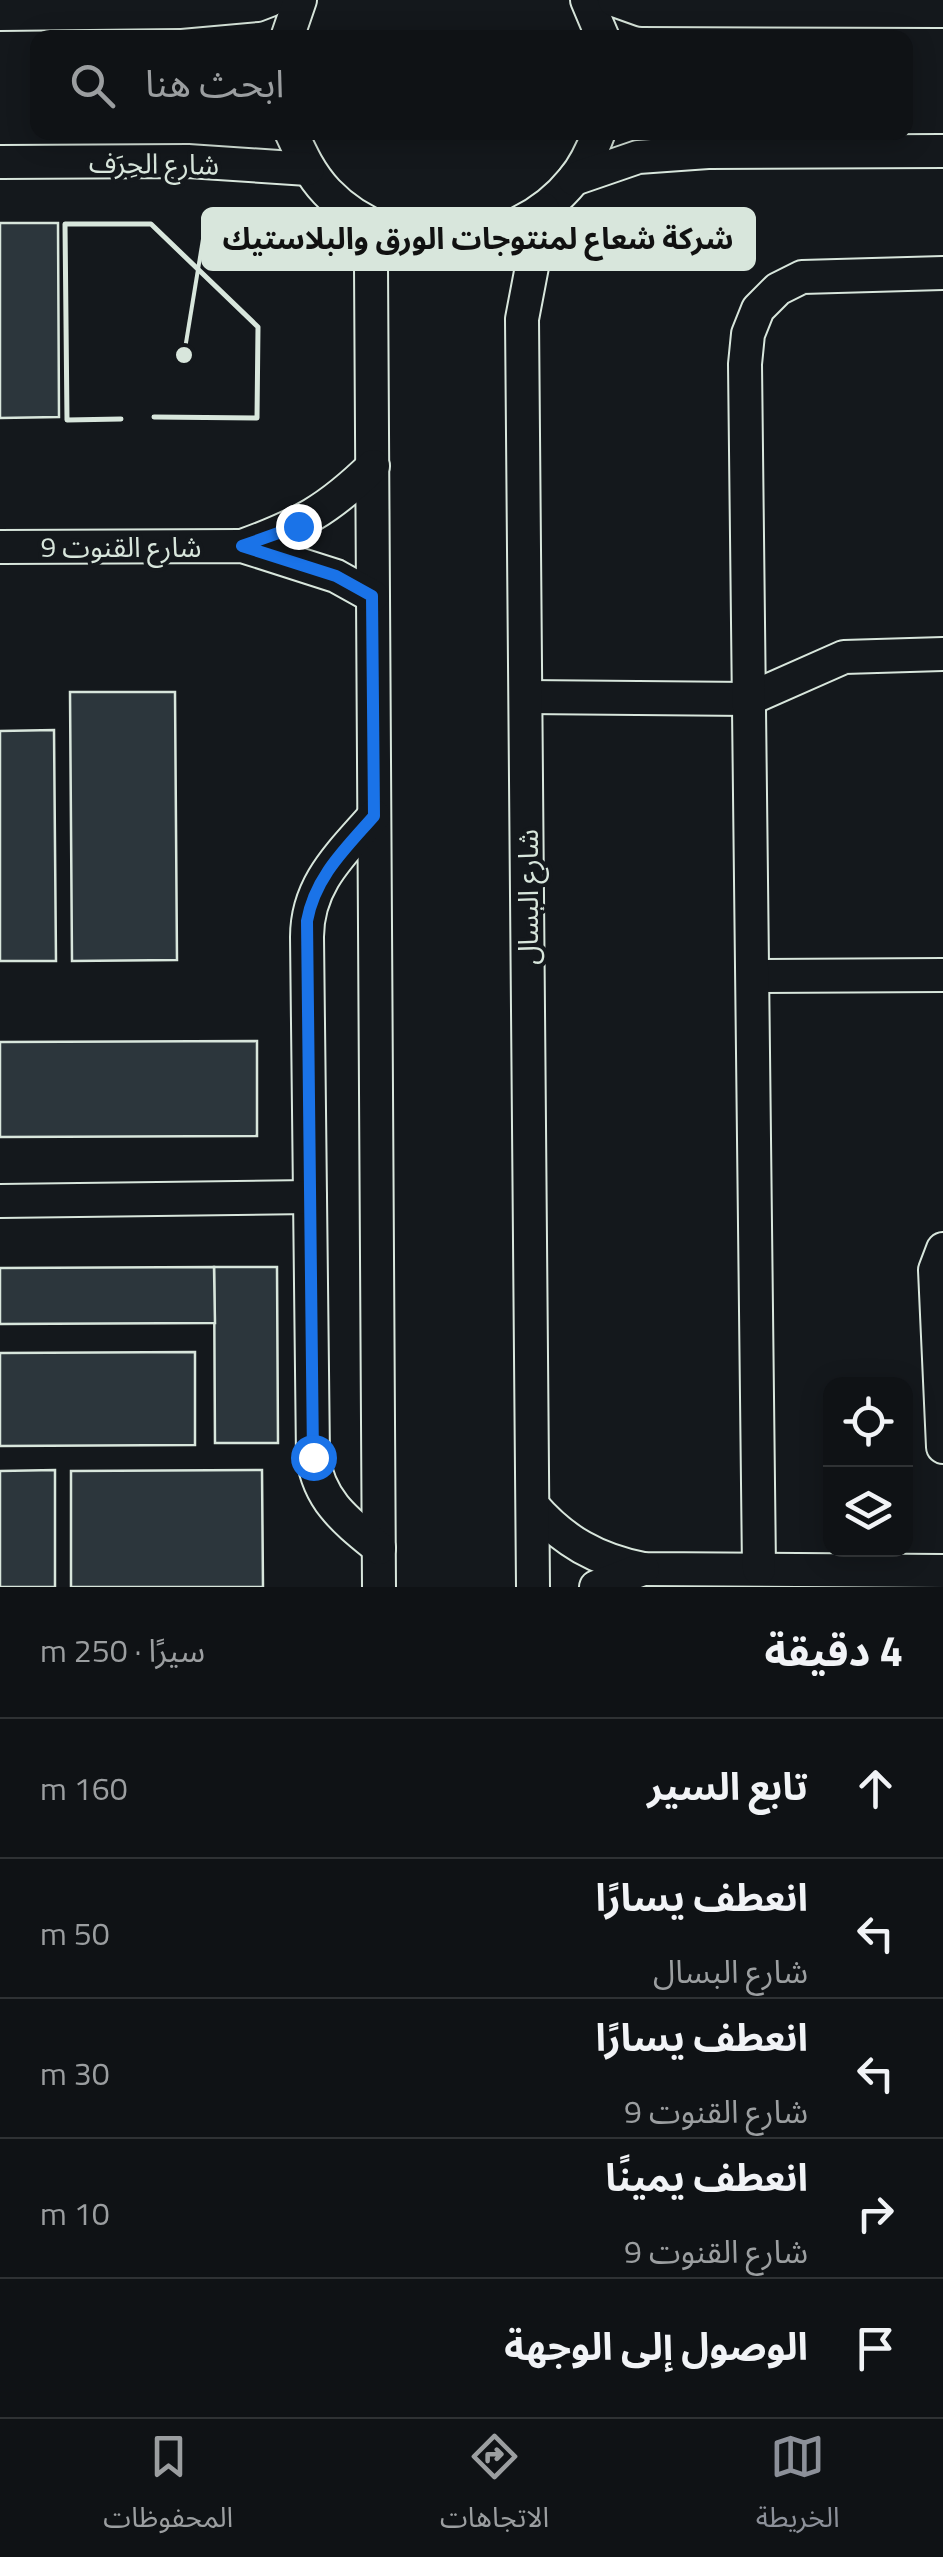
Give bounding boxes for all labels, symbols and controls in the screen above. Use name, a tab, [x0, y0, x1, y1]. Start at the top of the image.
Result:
search box	[30, 30, 913, 140]
text: ابحث هنا	[145, 54, 284, 112]
icon: search	[65, 58, 120, 113]
street label: شارع الحِرَف	[88, 140, 220, 186]
callout: شركة شعاع لمنتوجات الورق والبلاستيك	[203, 209, 754, 269]
text: شركة شعاع لمنتوجات الورق والبلاستيك	[223, 215, 733, 261]
route end	[276, 504, 322, 550]
street label: شارع القنوت 9	[40, 525, 202, 568]
street label: شارع البسال	[506, 829, 549, 965]
map controls	[823, 1377, 913, 1557]
button: locate	[823, 1377, 913, 1467]
route start	[291, 1435, 337, 1481]
button: layers	[823, 1467, 913, 1557]
text: 4 دقيقة	[765, 1618, 903, 1682]
text: سيرًا · 250 m	[40, 1626, 205, 1674]
text: تابع السير	[647, 1757, 808, 1815]
icon: ahead	[848, 1761, 903, 1816]
text: 160 m	[40, 1764, 128, 1812]
text: انعطف يسارًا	[596, 1868, 808, 1926]
icon: left	[848, 1906, 903, 1961]
text: 50 m	[40, 1909, 110, 1957]
text: شارع البسال	[653, 1947, 808, 1995]
text: انعطف يسارًا	[596, 2008, 808, 2066]
icon: left	[848, 2046, 903, 2101]
text: 30 m	[40, 2049, 110, 2097]
text: شارع القنوت 9	[624, 2087, 808, 2135]
text: انعطف يمينًا	[605, 2148, 808, 2206]
icon: right	[848, 2186, 903, 2241]
text: 10 m	[40, 2189, 110, 2237]
text: شارع القنوت 9	[624, 2227, 808, 2275]
text: الوصول إلى الوجهة	[504, 2317, 808, 2375]
icon: arrive	[848, 2321, 903, 2376]
tab: المحفوظات	[103, 2429, 233, 2548]
tab: الاتجاهات	[440, 2429, 549, 2548]
tab: الخريطة	[756, 2429, 840, 2548]

